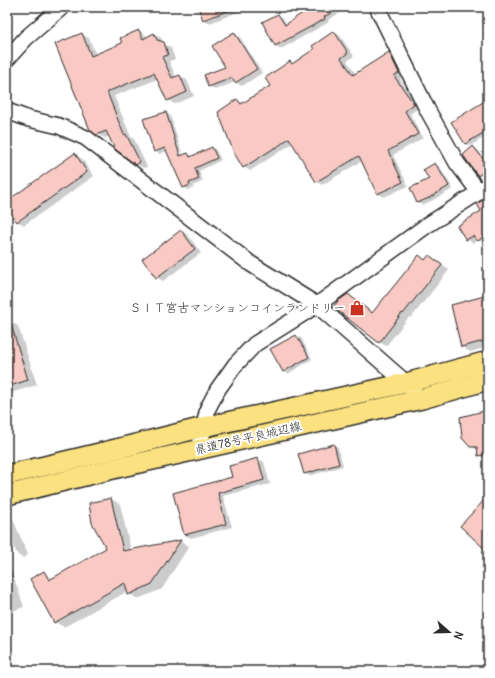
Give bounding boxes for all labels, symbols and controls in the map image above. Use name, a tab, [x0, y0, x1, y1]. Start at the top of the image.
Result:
shop icon: ＳＩＴ宮古マンションコインランドリー	[348, 299, 366, 317]
place label: ＳＩＴ宮古マンションコインランドリー	[129, 300, 345, 315]
street label: 県道78号平良城辺線	[193, 418, 303, 457]
north arrow	[429, 612, 469, 652]
text: N	[451, 629, 466, 641]

